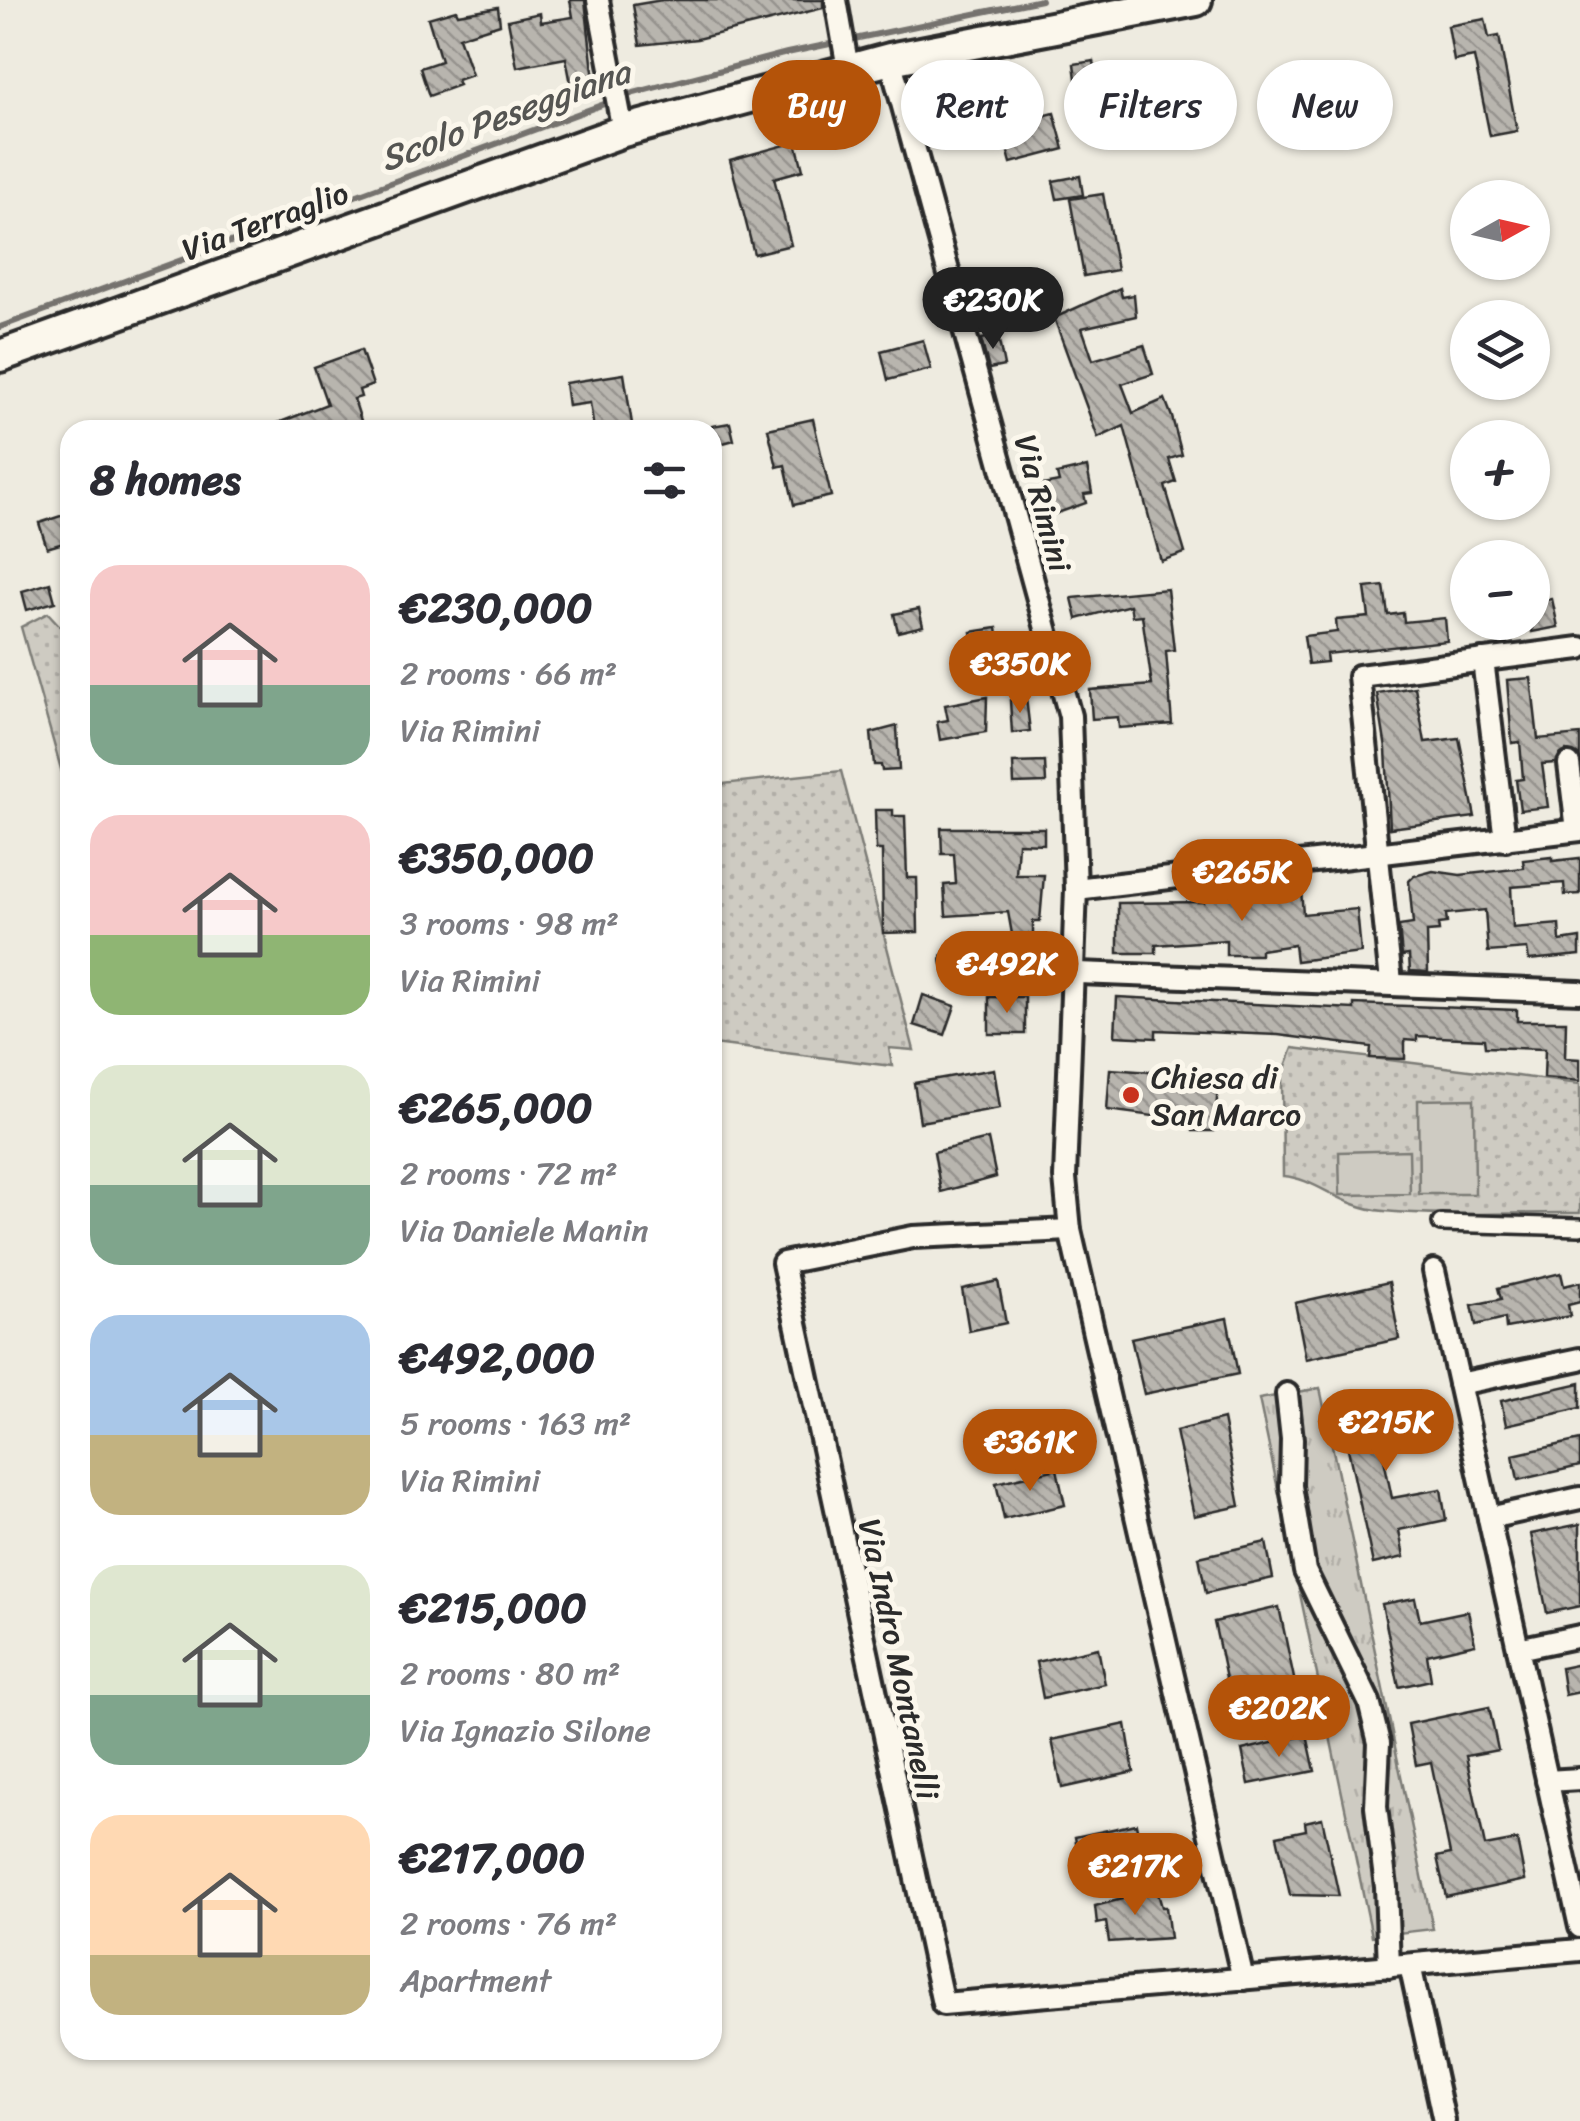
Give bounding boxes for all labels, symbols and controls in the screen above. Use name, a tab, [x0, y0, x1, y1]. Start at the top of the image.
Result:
water label: Scolo Peseggiana	[371, 40, 641, 189]
chip: Buy	[752, 60, 881, 150]
chip: Rent	[901, 60, 1044, 150]
chip: Filters	[1064, 60, 1237, 150]
chip: New	[1257, 60, 1393, 150]
street label: Via Terraglio	[174, 165, 357, 278]
north arrow	[1450, 180, 1550, 280]
map controls	[1450, 180, 1550, 640]
pin: €230K	[923, 267, 1063, 352]
text: €230K	[945, 271, 1041, 328]
button: layers	[1450, 300, 1550, 400]
button: +	[1450, 420, 1550, 520]
street label: Via Rimini	[997, 428, 1088, 579]
text: 8 homes	[90, 443, 241, 517]
icon: filters	[637, 453, 692, 508]
button: −	[1450, 540, 1550, 640]
text: €230,000	[400, 571, 593, 645]
icon: home	[170, 605, 290, 725]
pin: €350K	[950, 631, 1090, 716]
text: €350K	[971, 635, 1069, 692]
text: 2 rooms · 66 m²	[400, 645, 617, 702]
text: Via Rimini	[400, 702, 540, 759]
text: €350,000	[400, 821, 594, 895]
pin: €265K	[1172, 839, 1312, 924]
text: €265K	[1194, 843, 1290, 900]
icon: home	[170, 855, 290, 975]
text: 3 rooms · 98 m²	[400, 895, 619, 952]
pin: €492K	[937, 931, 1077, 1016]
text: €492K	[958, 935, 1056, 992]
text: Via Rimini	[400, 952, 540, 1009]
place label: Chiesa di San Marco	[1151, 1049, 1301, 1143]
text: €265,000	[400, 1071, 593, 1145]
marker: Chiesa di San Marco	[1120, 1084, 1142, 1106]
icon: home	[170, 1105, 290, 1225]
text: 2 rooms · 72 m²	[400, 1145, 618, 1202]
text: Via Daniele Manin	[400, 1202, 648, 1259]
text: €492,000	[400, 1321, 595, 1395]
icon: home	[170, 1355, 290, 1475]
pin: €215K	[1316, 1389, 1456, 1474]
text: €215K	[1340, 1393, 1432, 1450]
text: 5 rooms · 163 m²	[400, 1395, 631, 1452]
pin: €361K	[960, 1409, 1100, 1494]
text: €361K	[985, 1413, 1075, 1470]
text: Via Rimini	[400, 1452, 540, 1509]
street label: Via Indro Montanelli	[841, 1513, 956, 1806]
text: €215,000	[400, 1571, 587, 1645]
icon: home	[170, 1605, 290, 1725]
text: 2 rooms · 80 m²	[400, 1645, 620, 1702]
pin: €202K	[1209, 1675, 1349, 1760]
text: €202K	[1230, 1679, 1328, 1736]
text: Via Ignazio Silone	[400, 1702, 651, 1759]
text: €217,000	[400, 1821, 585, 1895]
pin: €217K	[1065, 1833, 1205, 1918]
text: €217K	[1089, 1837, 1181, 1894]
icon: home	[170, 1855, 290, 1975]
text: 2 rooms · 76 m²	[400, 1895, 617, 1952]
text: Apartment	[400, 1952, 551, 2009]

